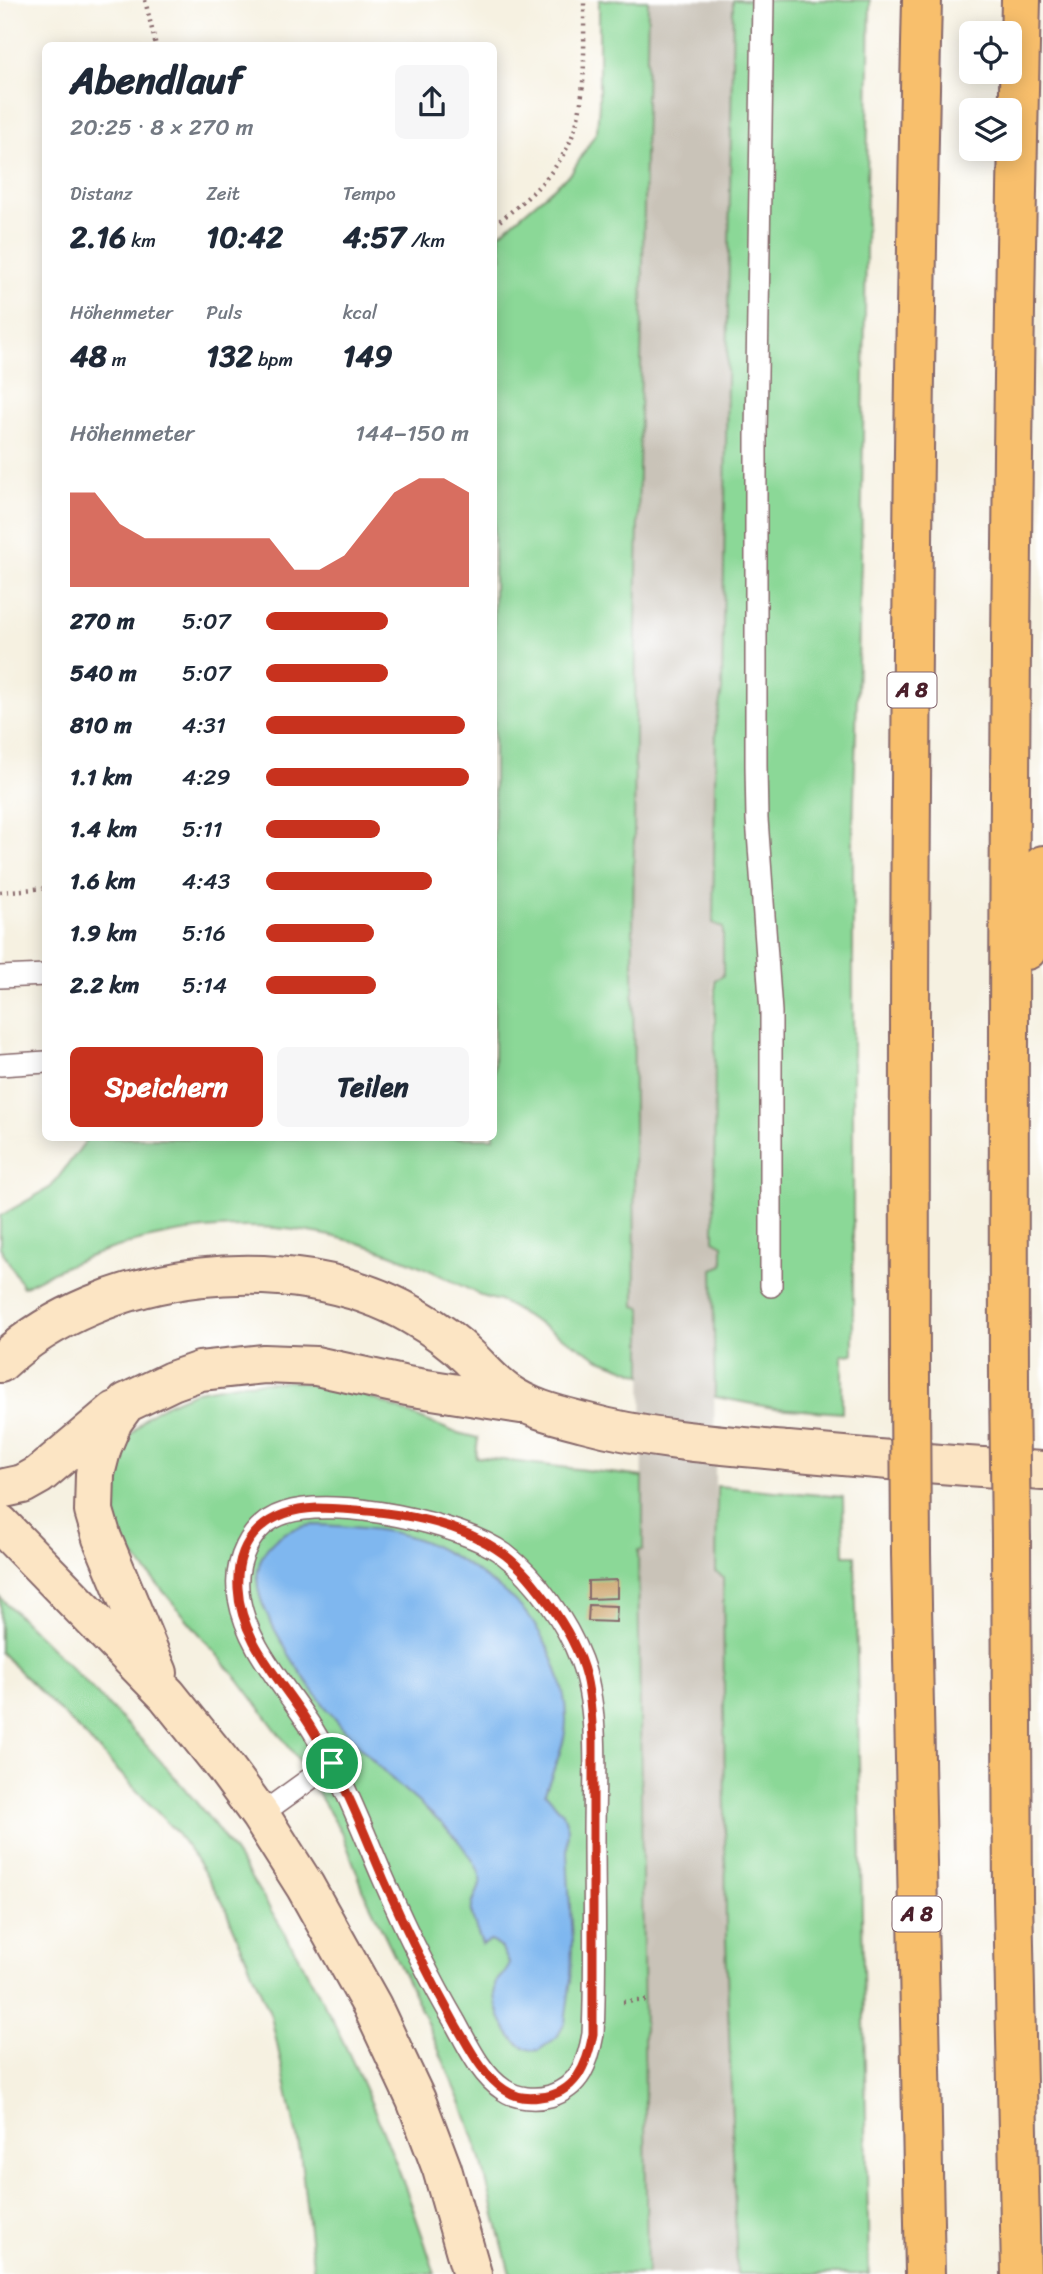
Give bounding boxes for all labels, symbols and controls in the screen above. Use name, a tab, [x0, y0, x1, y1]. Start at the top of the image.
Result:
map controls	[959, 21, 1022, 161]
button: locate	[959, 21, 1022, 84]
text: Abendlauf	[70, 47, 243, 114]
button: share	[395, 65, 469, 139]
button: layers	[959, 98, 1022, 161]
text: 20:25 · 8 × 270 m	[70, 107, 253, 148]
text: Distanz	[70, 177, 133, 210]
text: Zeit	[206, 177, 240, 210]
text: Tempo	[343, 177, 396, 210]
text: 2.16	[70, 210, 126, 264]
text: 10:42	[206, 210, 283, 264]
text: 4:57	[343, 210, 406, 264]
text: km	[126, 224, 156, 257]
text: /km	[406, 224, 445, 257]
text: Höhenmeter	[70, 296, 173, 329]
text: Puls	[206, 296, 242, 329]
text: kcal	[343, 296, 377, 329]
text: 48	[70, 329, 107, 383]
text: 132	[206, 329, 253, 383]
text: 149	[343, 329, 393, 383]
text: m	[107, 343, 126, 376]
text: bpm	[253, 343, 293, 376]
text: Höhenmeter	[70, 413, 194, 454]
text: 144–150 m	[355, 413, 469, 454]
text: 270 m	[70, 601, 135, 642]
text: 5:07	[182, 601, 231, 642]
text: 540 m	[70, 653, 137, 694]
text: 5:07	[182, 653, 231, 694]
road number: A 8	[888, 672, 936, 708]
text: 810 m	[70, 705, 132, 746]
text: 4:31	[182, 705, 226, 746]
text: 1.1 km	[70, 757, 133, 798]
text: 4:29	[182, 757, 231, 798]
text: 1.4 km	[70, 809, 137, 850]
text: 5:11	[182, 809, 223, 850]
text: 1.6 km	[70, 861, 136, 902]
text: 4:43	[182, 861, 230, 902]
text: 1.9 km	[70, 913, 137, 954]
text: 5:16	[182, 913, 226, 954]
text: 2.2 km	[70, 965, 139, 1006]
text: 5:14	[182, 965, 227, 1006]
button: Speichern	[70, 1047, 263, 1127]
button: Teilen	[277, 1047, 469, 1127]
pin	[302, 1733, 362, 1793]
icon: arrive	[313, 1744, 351, 1782]
road number: A 8	[892, 1896, 942, 1932]

